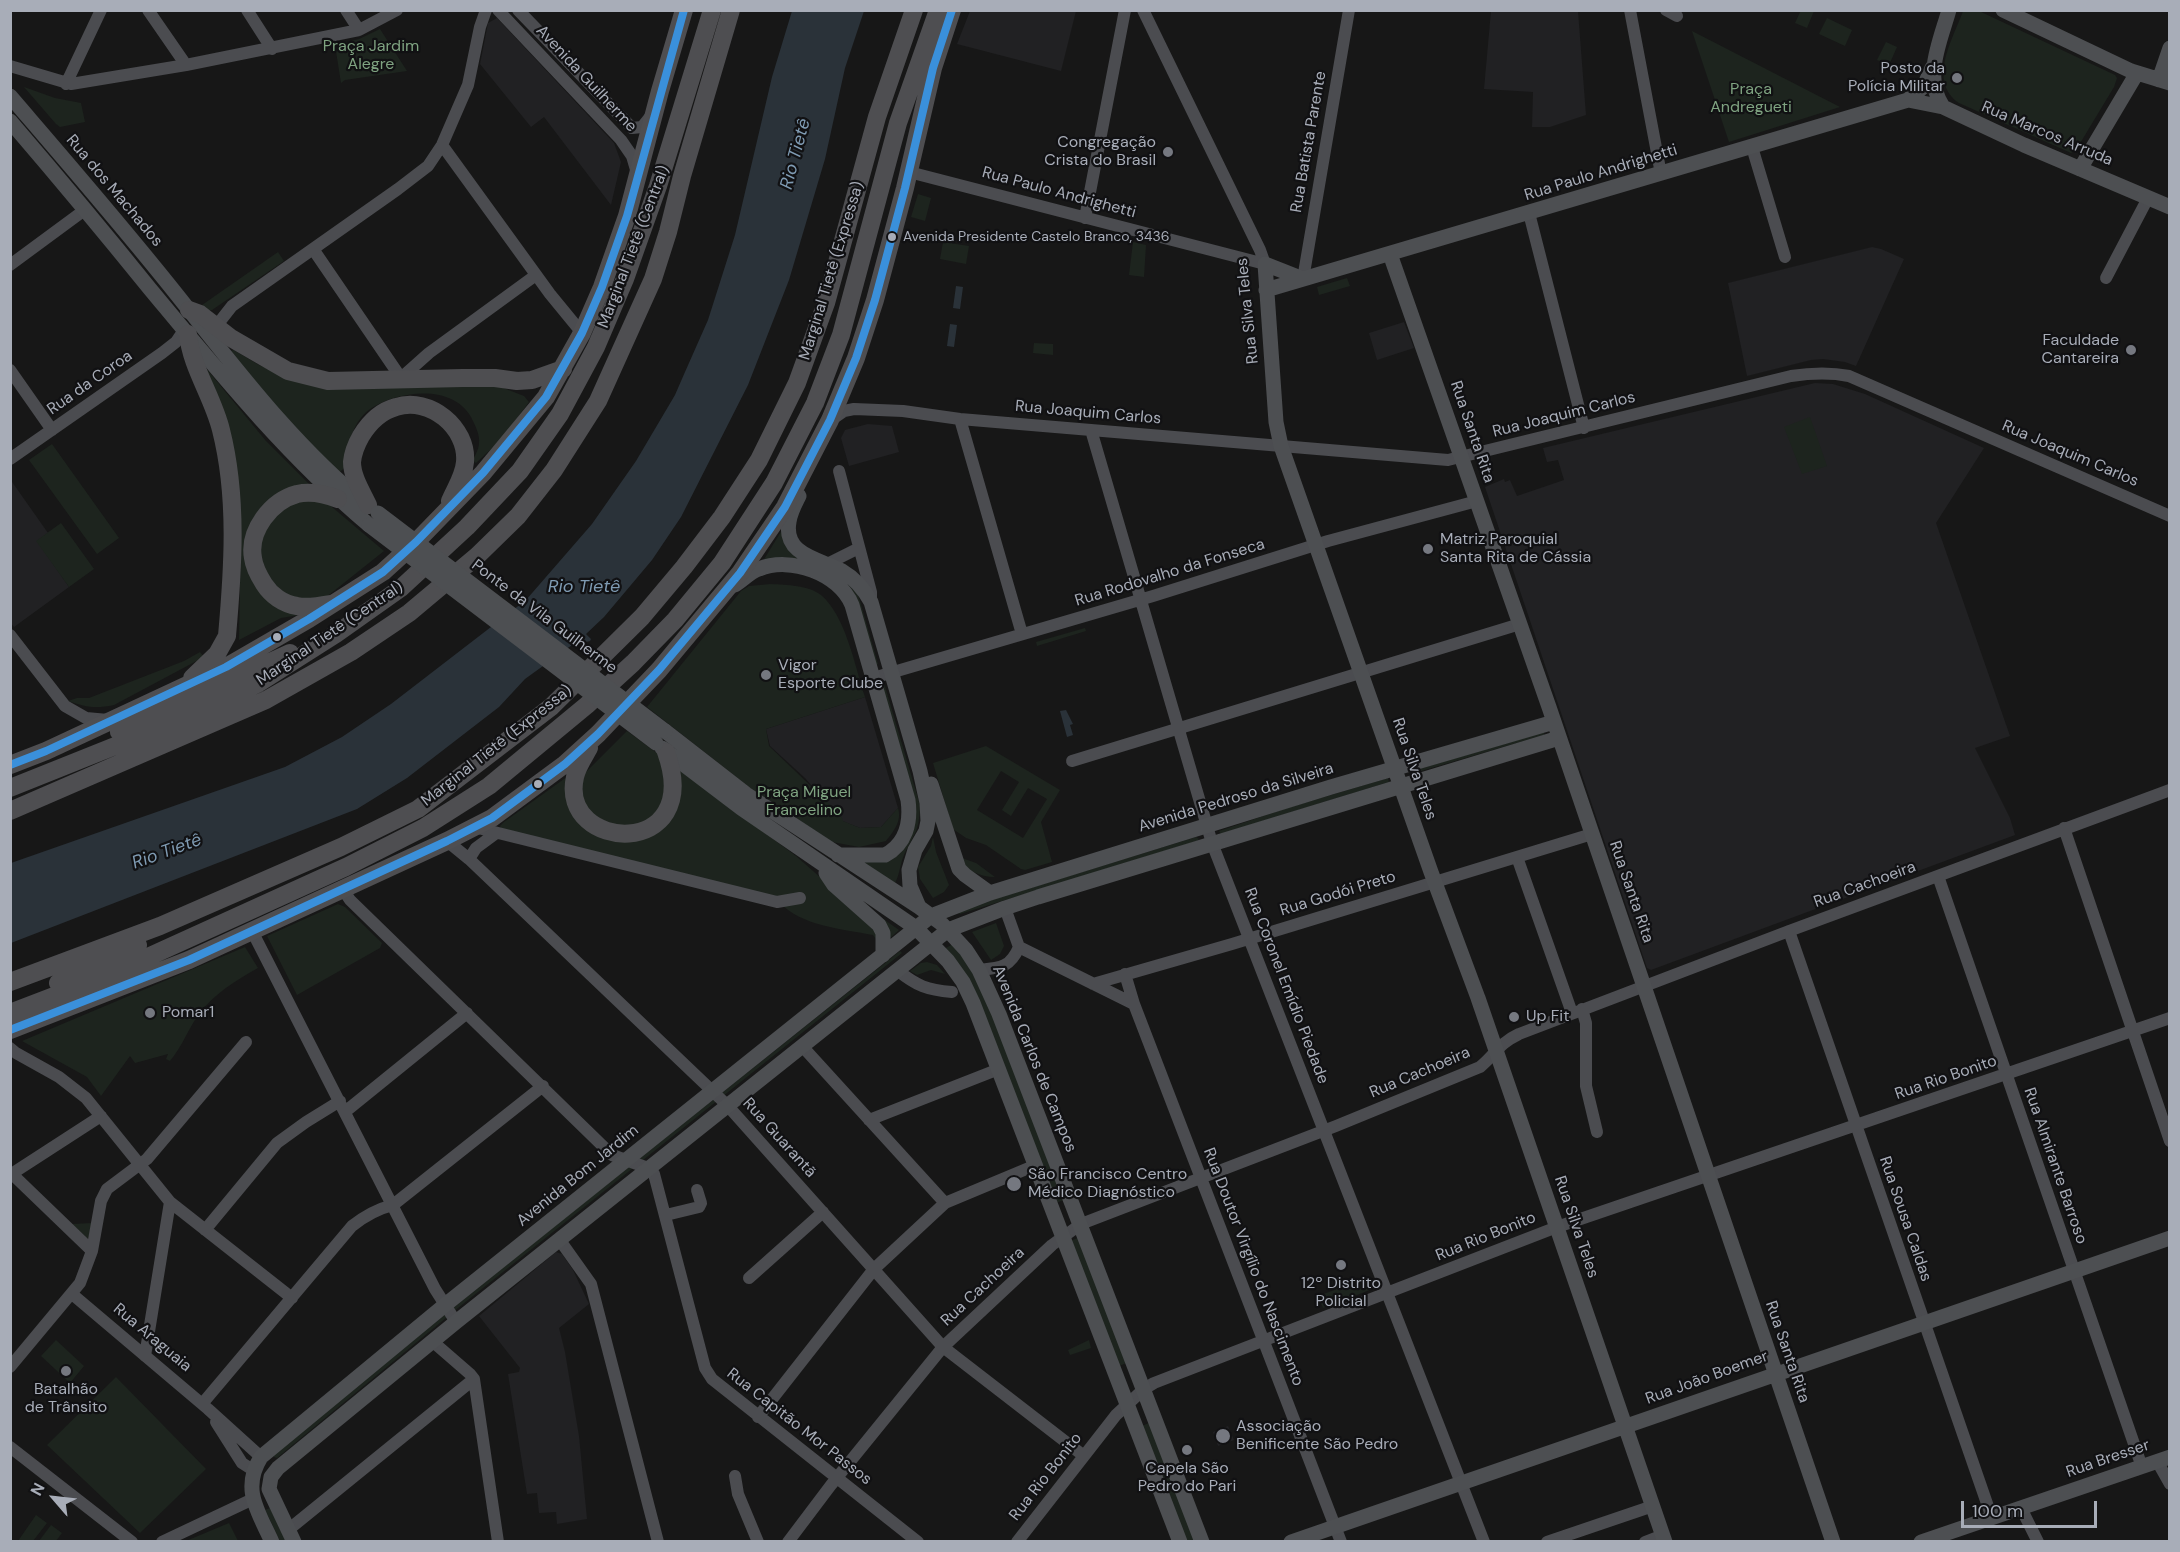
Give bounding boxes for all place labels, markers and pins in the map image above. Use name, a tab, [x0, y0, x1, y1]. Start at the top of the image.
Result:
place label: Posto da Polícia Militar	[1848, 59, 1945, 97]
marker: Posto da Polícia Militar	[1950, 71, 1964, 85]
place label: Congregação Crista do Brasil	[1044, 133, 1156, 171]
marker: Congregação Crista do Brasil	[1161, 145, 1175, 159]
place label: Avenida Presidente Castelo Branco, 3436	[903, 229, 1170, 245]
marker: Avenida Presidente Castelo Branco, 3436	[886, 231, 898, 243]
place label: Faculdade Cantareira	[2041, 331, 2119, 369]
marker: Faculdade Cantareira	[2124, 343, 2138, 357]
place label: Matriz Paroquial Santa Rita de Cássia	[1440, 530, 1591, 568]
marker: Matriz Paroquial Santa Rita de Cássia	[1421, 542, 1435, 556]
unlabelled marker	[271, 631, 283, 643]
place label: Vigor Esporte Clube	[778, 656, 883, 694]
marker: Vigor Esporte Clube	[759, 668, 773, 682]
unlabelled marker	[532, 778, 544, 790]
place label: Pomar1	[162, 1003, 214, 1023]
marker: Pomar1	[143, 1006, 157, 1020]
place label: Up Fit	[1526, 1007, 1569, 1027]
marker: Up Fit	[1507, 1010, 1521, 1024]
place label: São Francisco Centro Médico Diagnóstico	[1028, 1165, 1187, 1203]
marker: São Francisco Centro Médico Diagnóstico	[1005, 1175, 1023, 1193]
marker: 12º Distrito Policial	[1334, 1258, 1348, 1272]
place label: 12º Distrito Policial	[1301, 1274, 1381, 1312]
marker: Batalhão de Trânsito	[59, 1364, 73, 1378]
place label: Batalhão de Trânsito	[25, 1380, 107, 1418]
place label: Associação Benificente São Pedro	[1236, 1417, 1398, 1455]
marker: Associação Benificente São Pedro	[1214, 1427, 1232, 1445]
marker: Capela São Pedro do Pari	[1180, 1443, 1194, 1457]
place label: Capela São Pedro do Pari	[1138, 1459, 1236, 1497]

